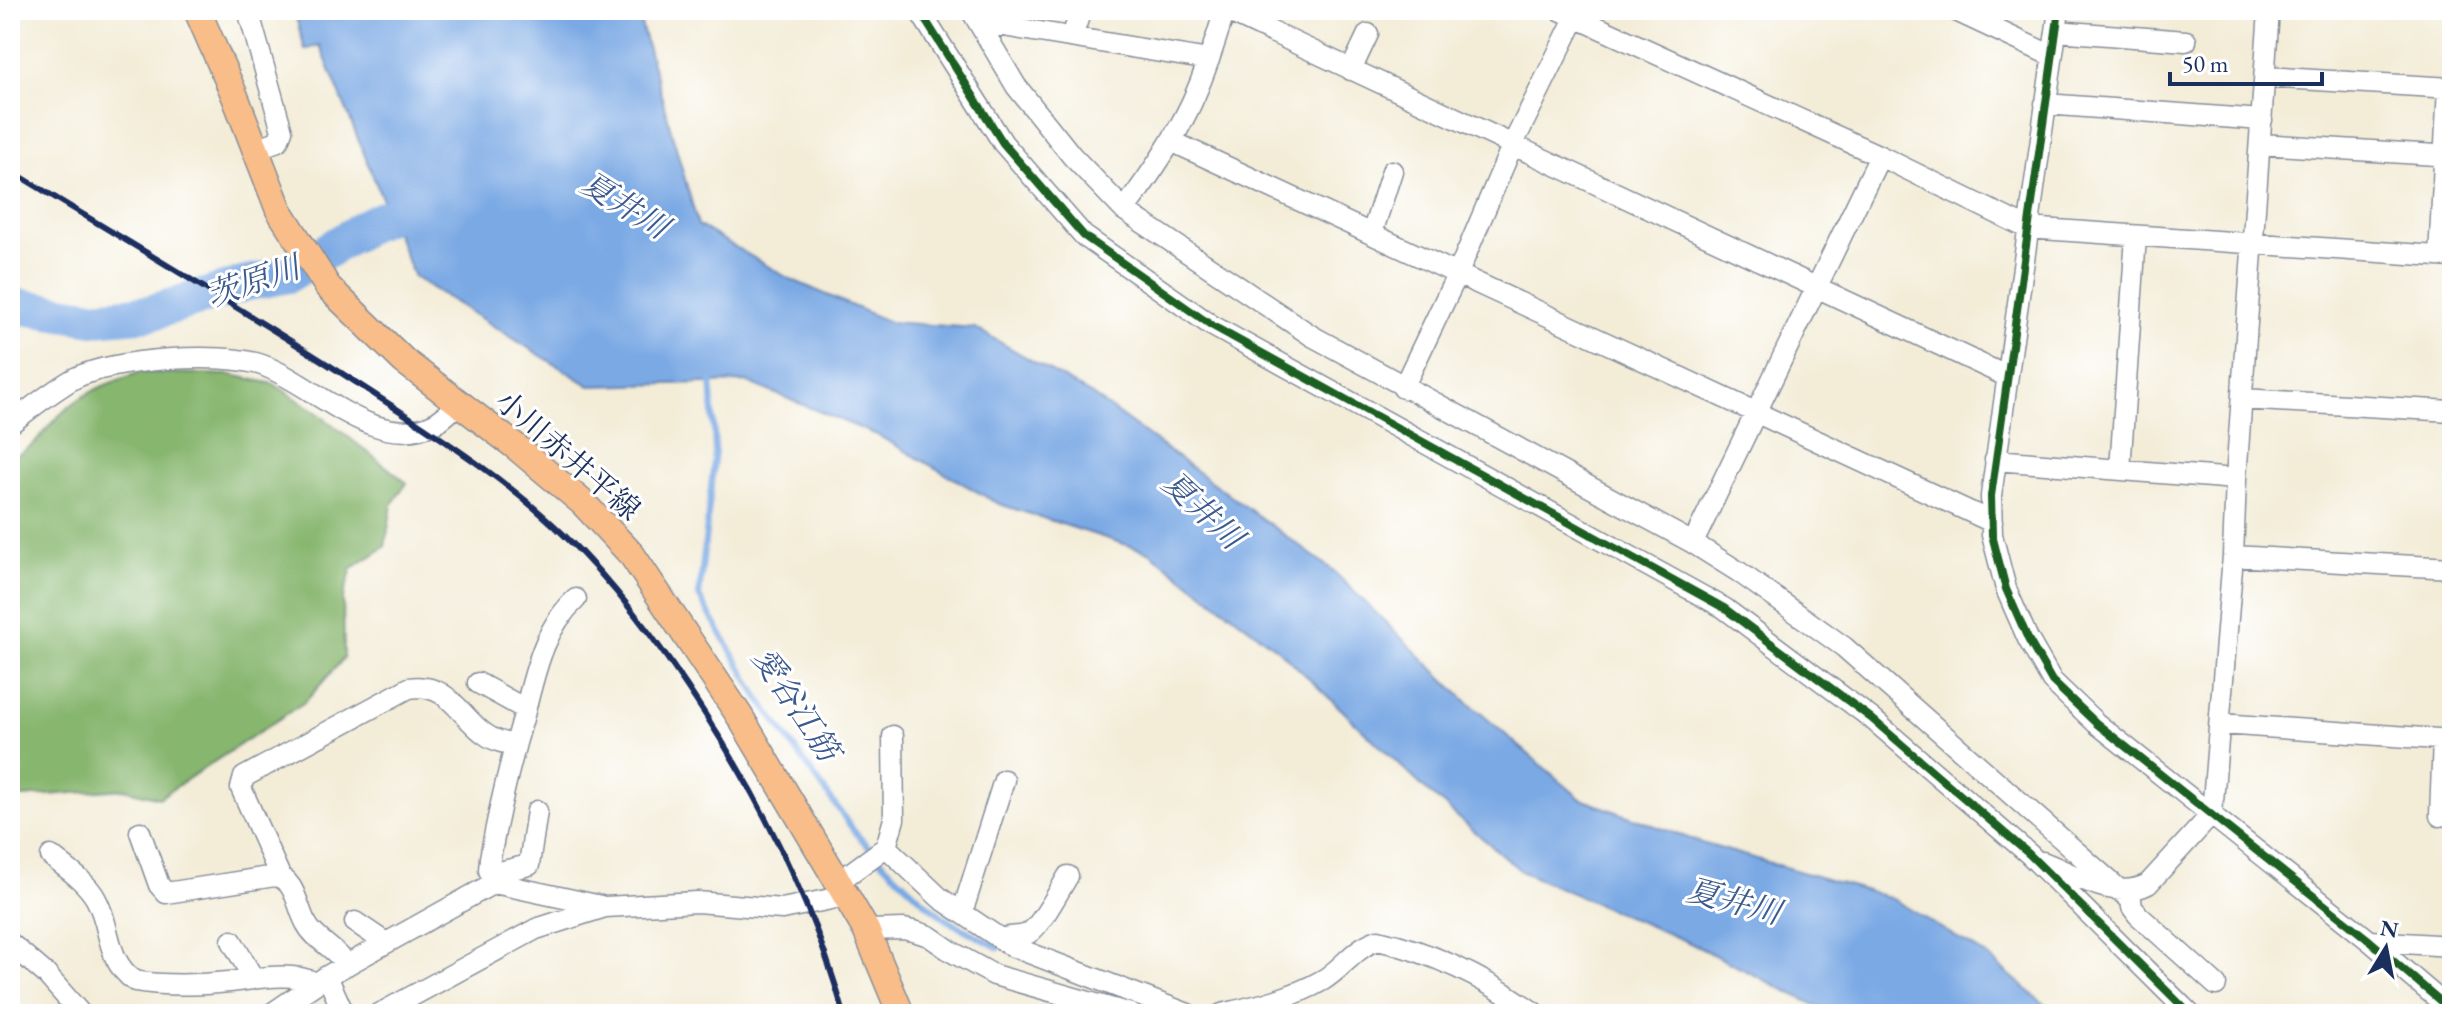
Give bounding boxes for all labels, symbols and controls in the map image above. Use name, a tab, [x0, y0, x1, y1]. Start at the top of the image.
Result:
scale bar	[2170, 36, 2322, 86]
text: 50 m	[2182, 48, 2229, 79]
water label: 夏井川	[573, 162, 679, 250]
water label: 茨原川	[201, 245, 308, 316]
street label: 小川赤井平線	[487, 381, 649, 529]
water label: 夏井川	[1154, 462, 1255, 560]
water label: 愛谷江筋	[743, 639, 852, 773]
water label: 夏井川	[1682, 868, 1789, 934]
north arrow	[2346, 908, 2426, 988]
text: N	[2378, 913, 2401, 945]

